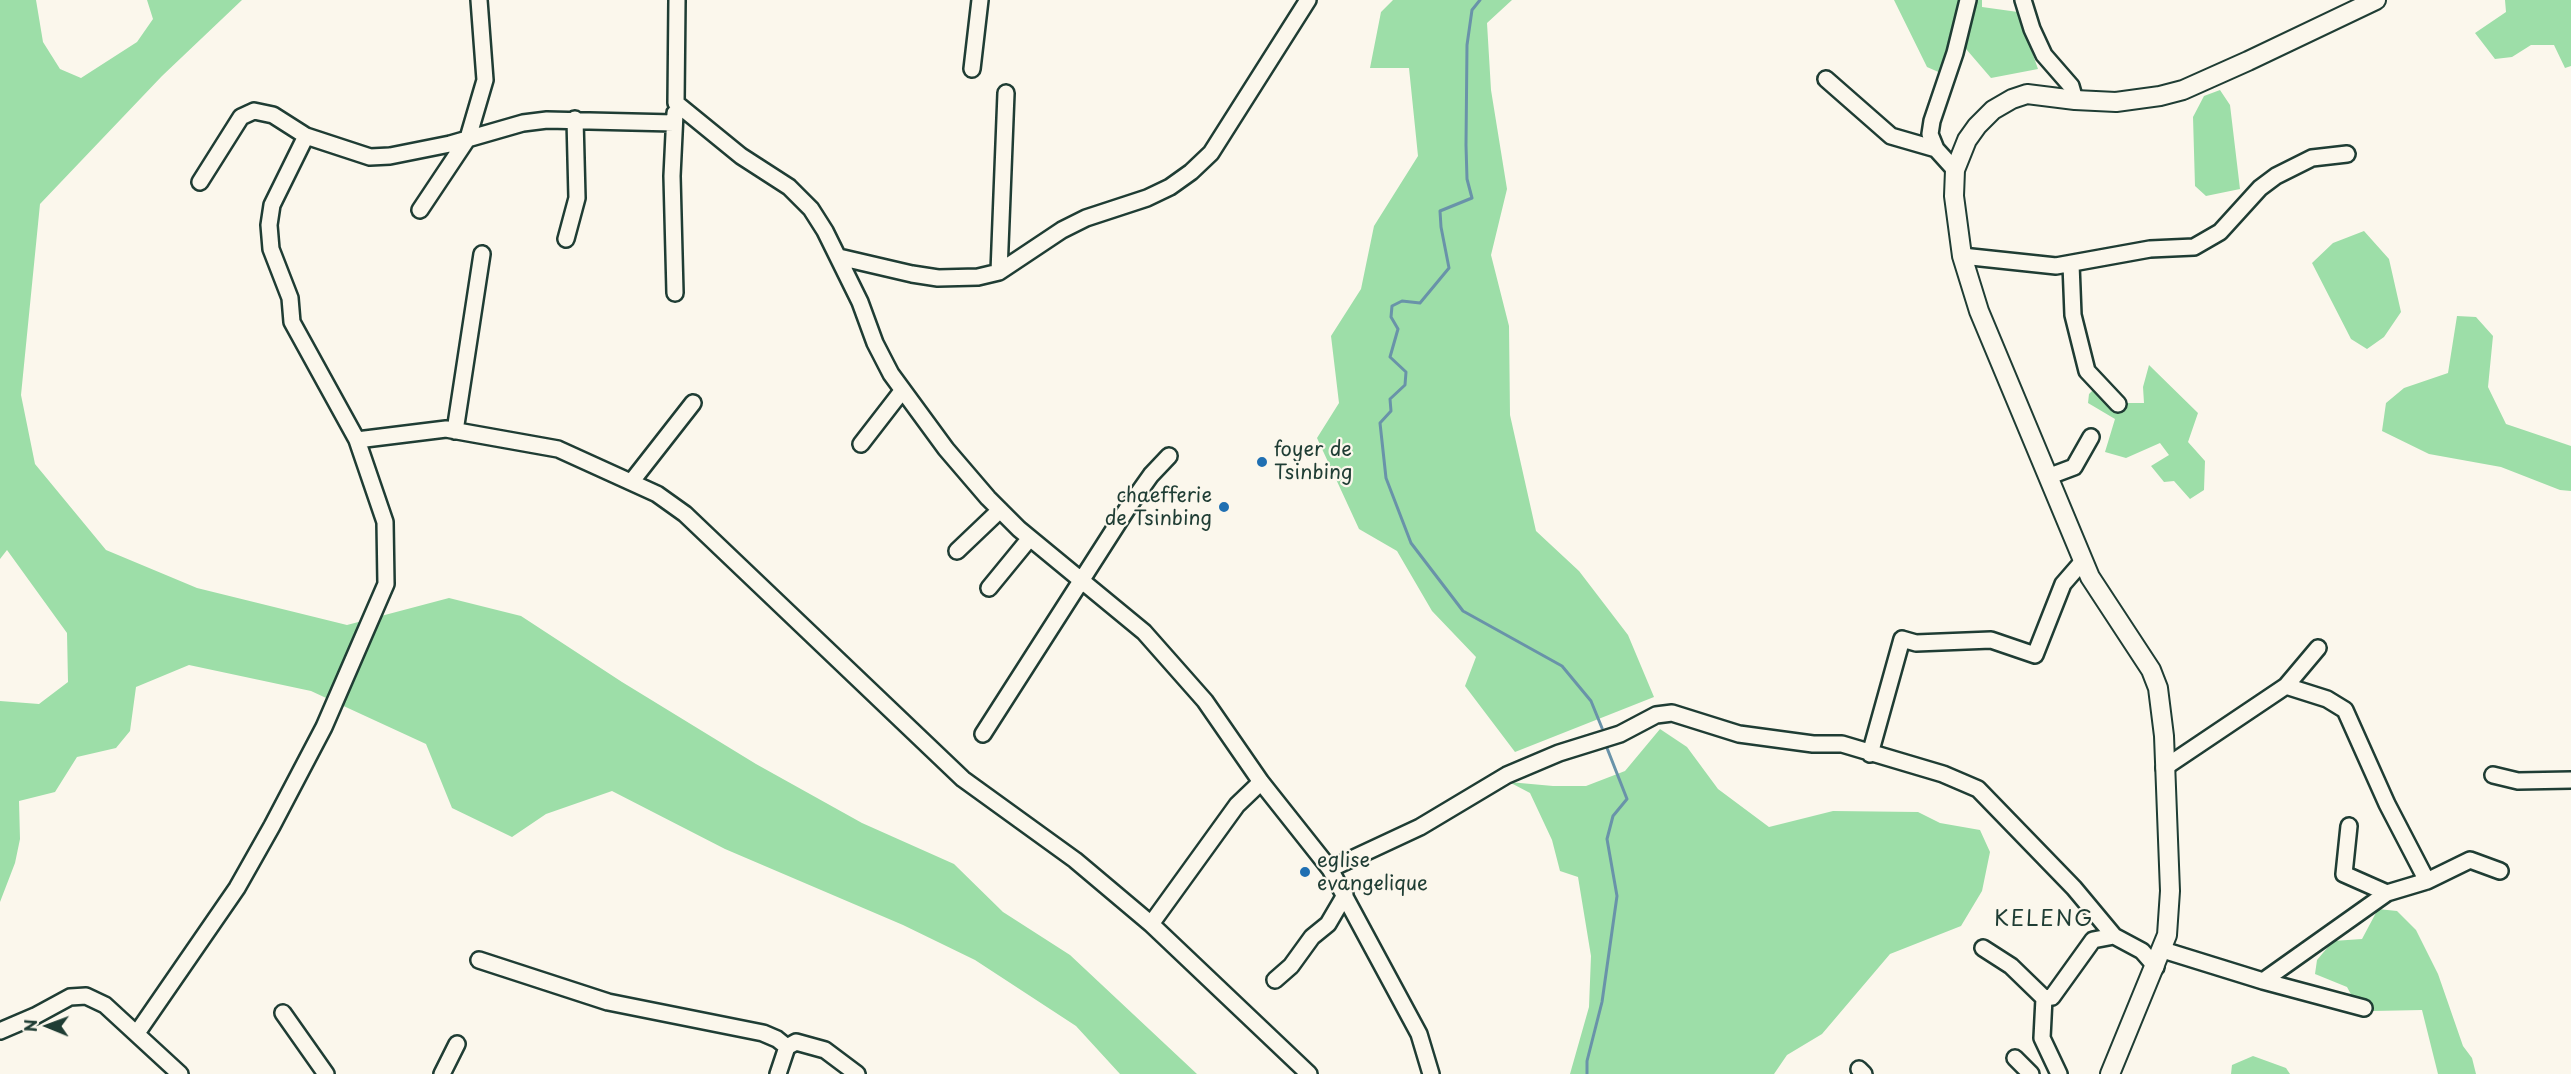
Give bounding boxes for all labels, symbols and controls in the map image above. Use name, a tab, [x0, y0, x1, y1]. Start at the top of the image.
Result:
place label: foyer de Tsinbing	[1274, 438, 1353, 485]
marker: foyer de Tsinbing	[1255, 455, 1269, 469]
place label: chaefferie de Tsinbing	[1105, 484, 1212, 531]
marker: chaefferie de Tsinbing	[1217, 500, 1231, 514]
place label: eglise evangelique	[1317, 849, 1428, 896]
marker: eglise evangelique	[1298, 865, 1312, 879]
district label: KELENG	[1994, 907, 2094, 933]
north arrow	[18, 996, 78, 1056]
text: N	[18, 1019, 42, 1032]

